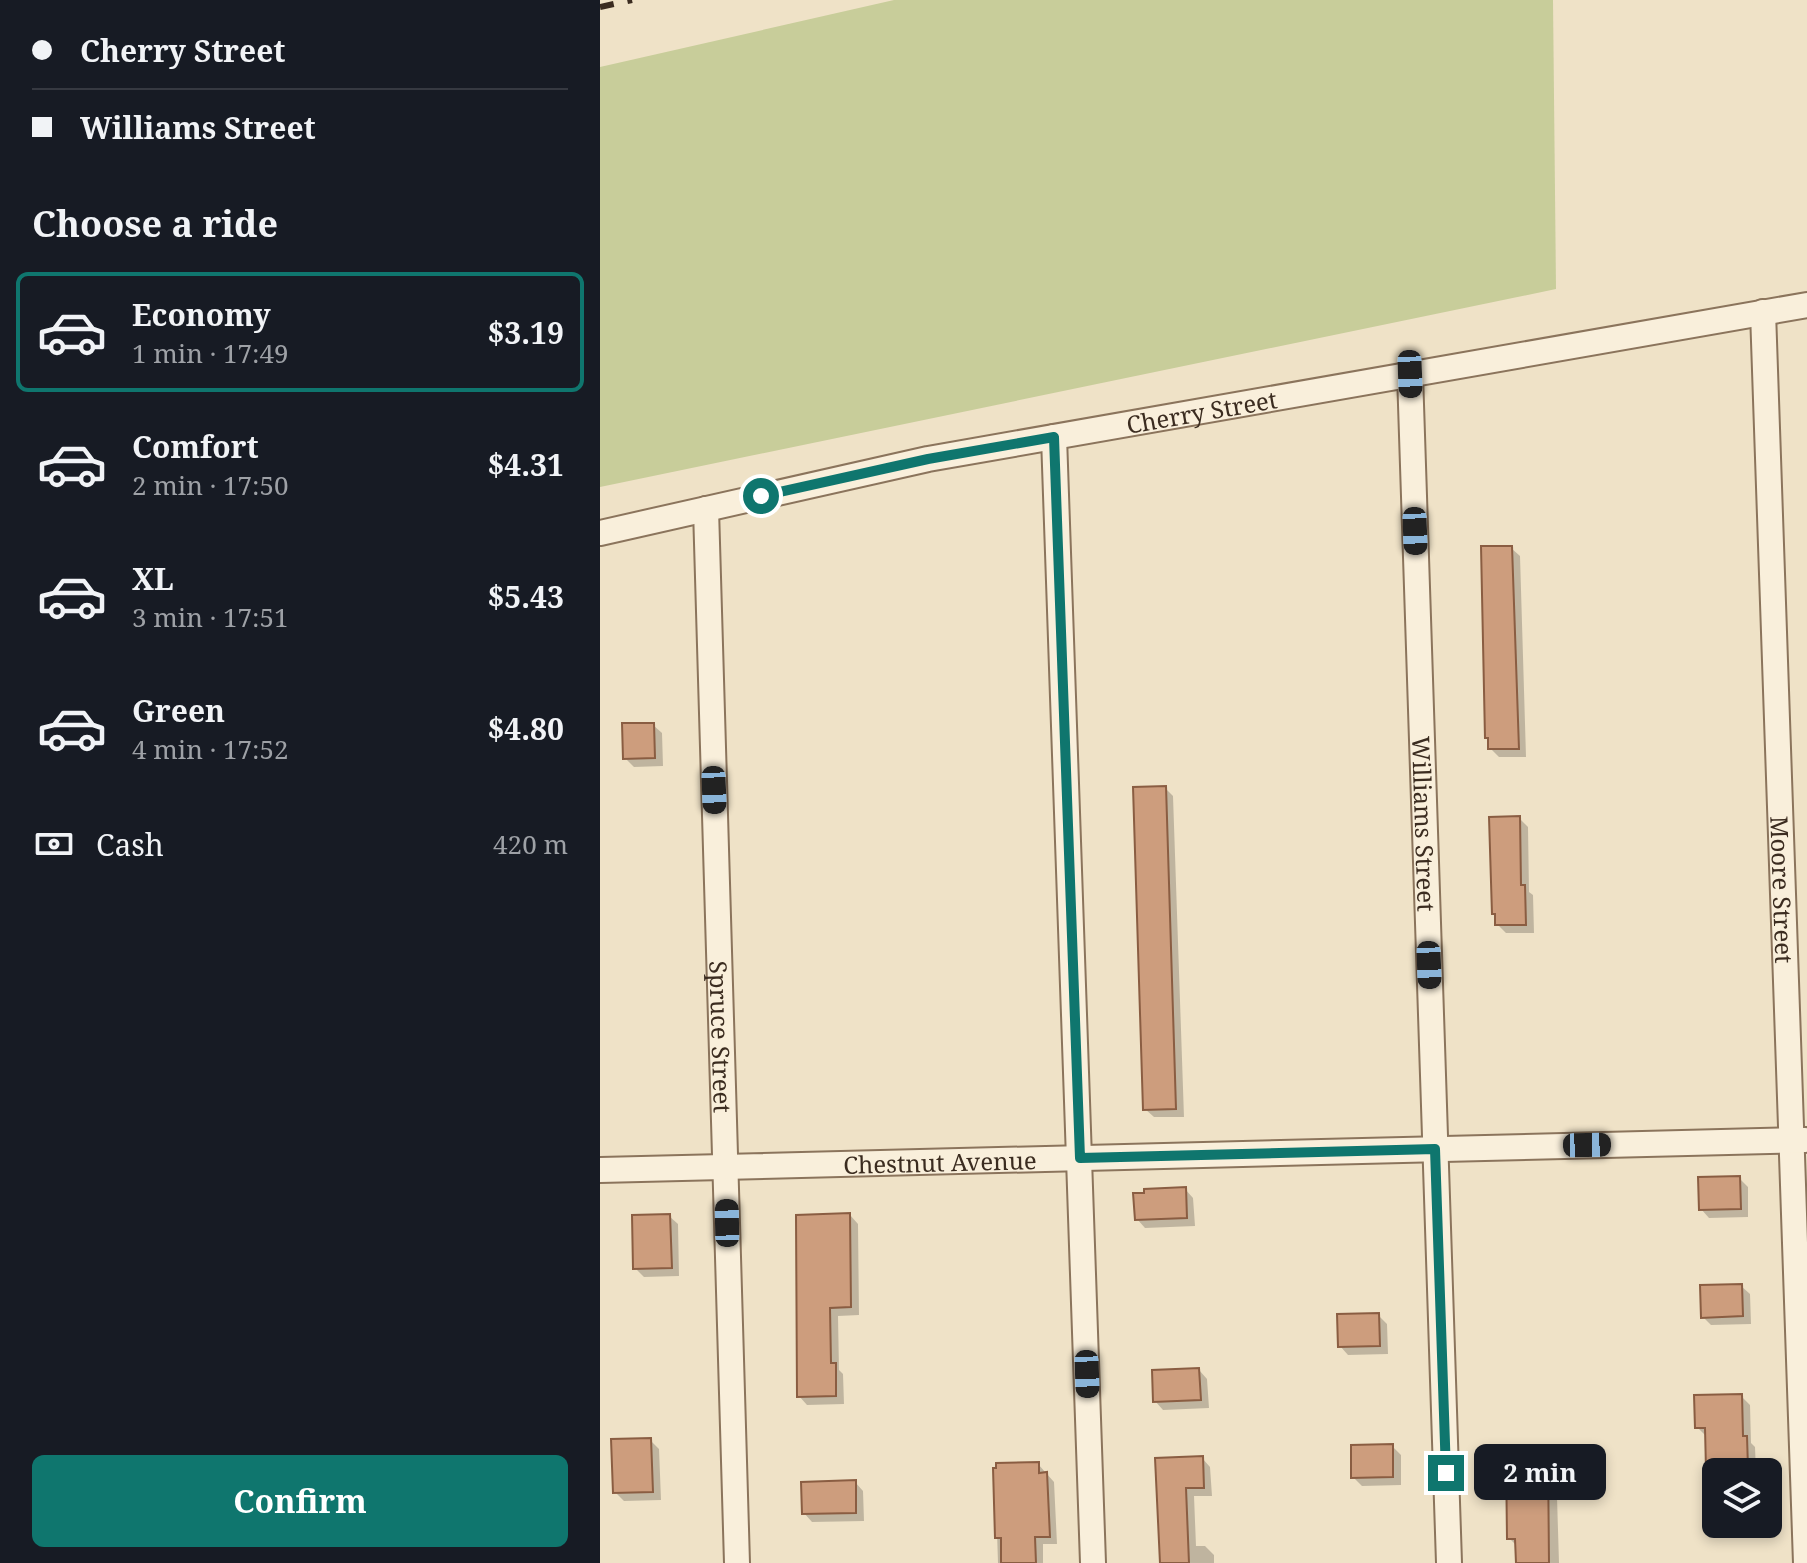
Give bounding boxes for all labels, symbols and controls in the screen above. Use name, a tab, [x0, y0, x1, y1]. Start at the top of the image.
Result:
text: Cherry Street	[80, 30, 285, 71]
text: Williams Street	[80, 107, 316, 148]
text: Choose a ride	[32, 199, 278, 248]
text: Economy	[132, 294, 271, 335]
icon: car	[36, 296, 108, 368]
text: $3.19	[487, 312, 564, 353]
text: 1 min · 17:49	[132, 335, 289, 371]
car	[1397, 350, 1423, 398]
street label: Cherry Street	[1124, 382, 1279, 440]
text: Comfort	[132, 426, 259, 467]
icon: car	[36, 428, 108, 500]
text: $4.31	[487, 444, 564, 485]
text: 2 min · 17:50	[132, 467, 289, 503]
route start	[743, 478, 779, 514]
car	[1402, 507, 1428, 555]
text: XL	[132, 558, 174, 599]
icon: car	[36, 560, 108, 632]
text: $5.43	[487, 576, 564, 617]
text: 3 min · 17:51	[132, 599, 289, 635]
text: Green	[132, 690, 225, 731]
icon: car	[36, 692, 108, 764]
text: $4.80	[487, 708, 564, 749]
text: 4 min · 17:52	[132, 731, 289, 767]
street label: Williams Street	[1405, 735, 1444, 912]
car	[701, 766, 727, 814]
street label: Moore Street	[1764, 815, 1802, 964]
icon: cash	[32, 822, 76, 866]
text: Cash	[96, 824, 164, 865]
text: 420 m	[493, 826, 568, 862]
car	[1416, 941, 1442, 989]
street label: Spruce Street	[703, 960, 740, 1113]
car	[1563, 1133, 1611, 1157]
street label: Chestnut Avenue	[843, 1143, 1037, 1180]
car	[715, 1199, 739, 1247]
car	[1074, 1350, 1100, 1398]
callout: 2 min	[1474, 1445, 1606, 1501]
text: 2 min	[1503, 1454, 1577, 1490]
button: Confirm	[32, 1455, 568, 1547]
route end	[1428, 1455, 1464, 1491]
map controls	[1702, 1458, 1782, 1538]
button: layers	[1702, 1458, 1782, 1538]

